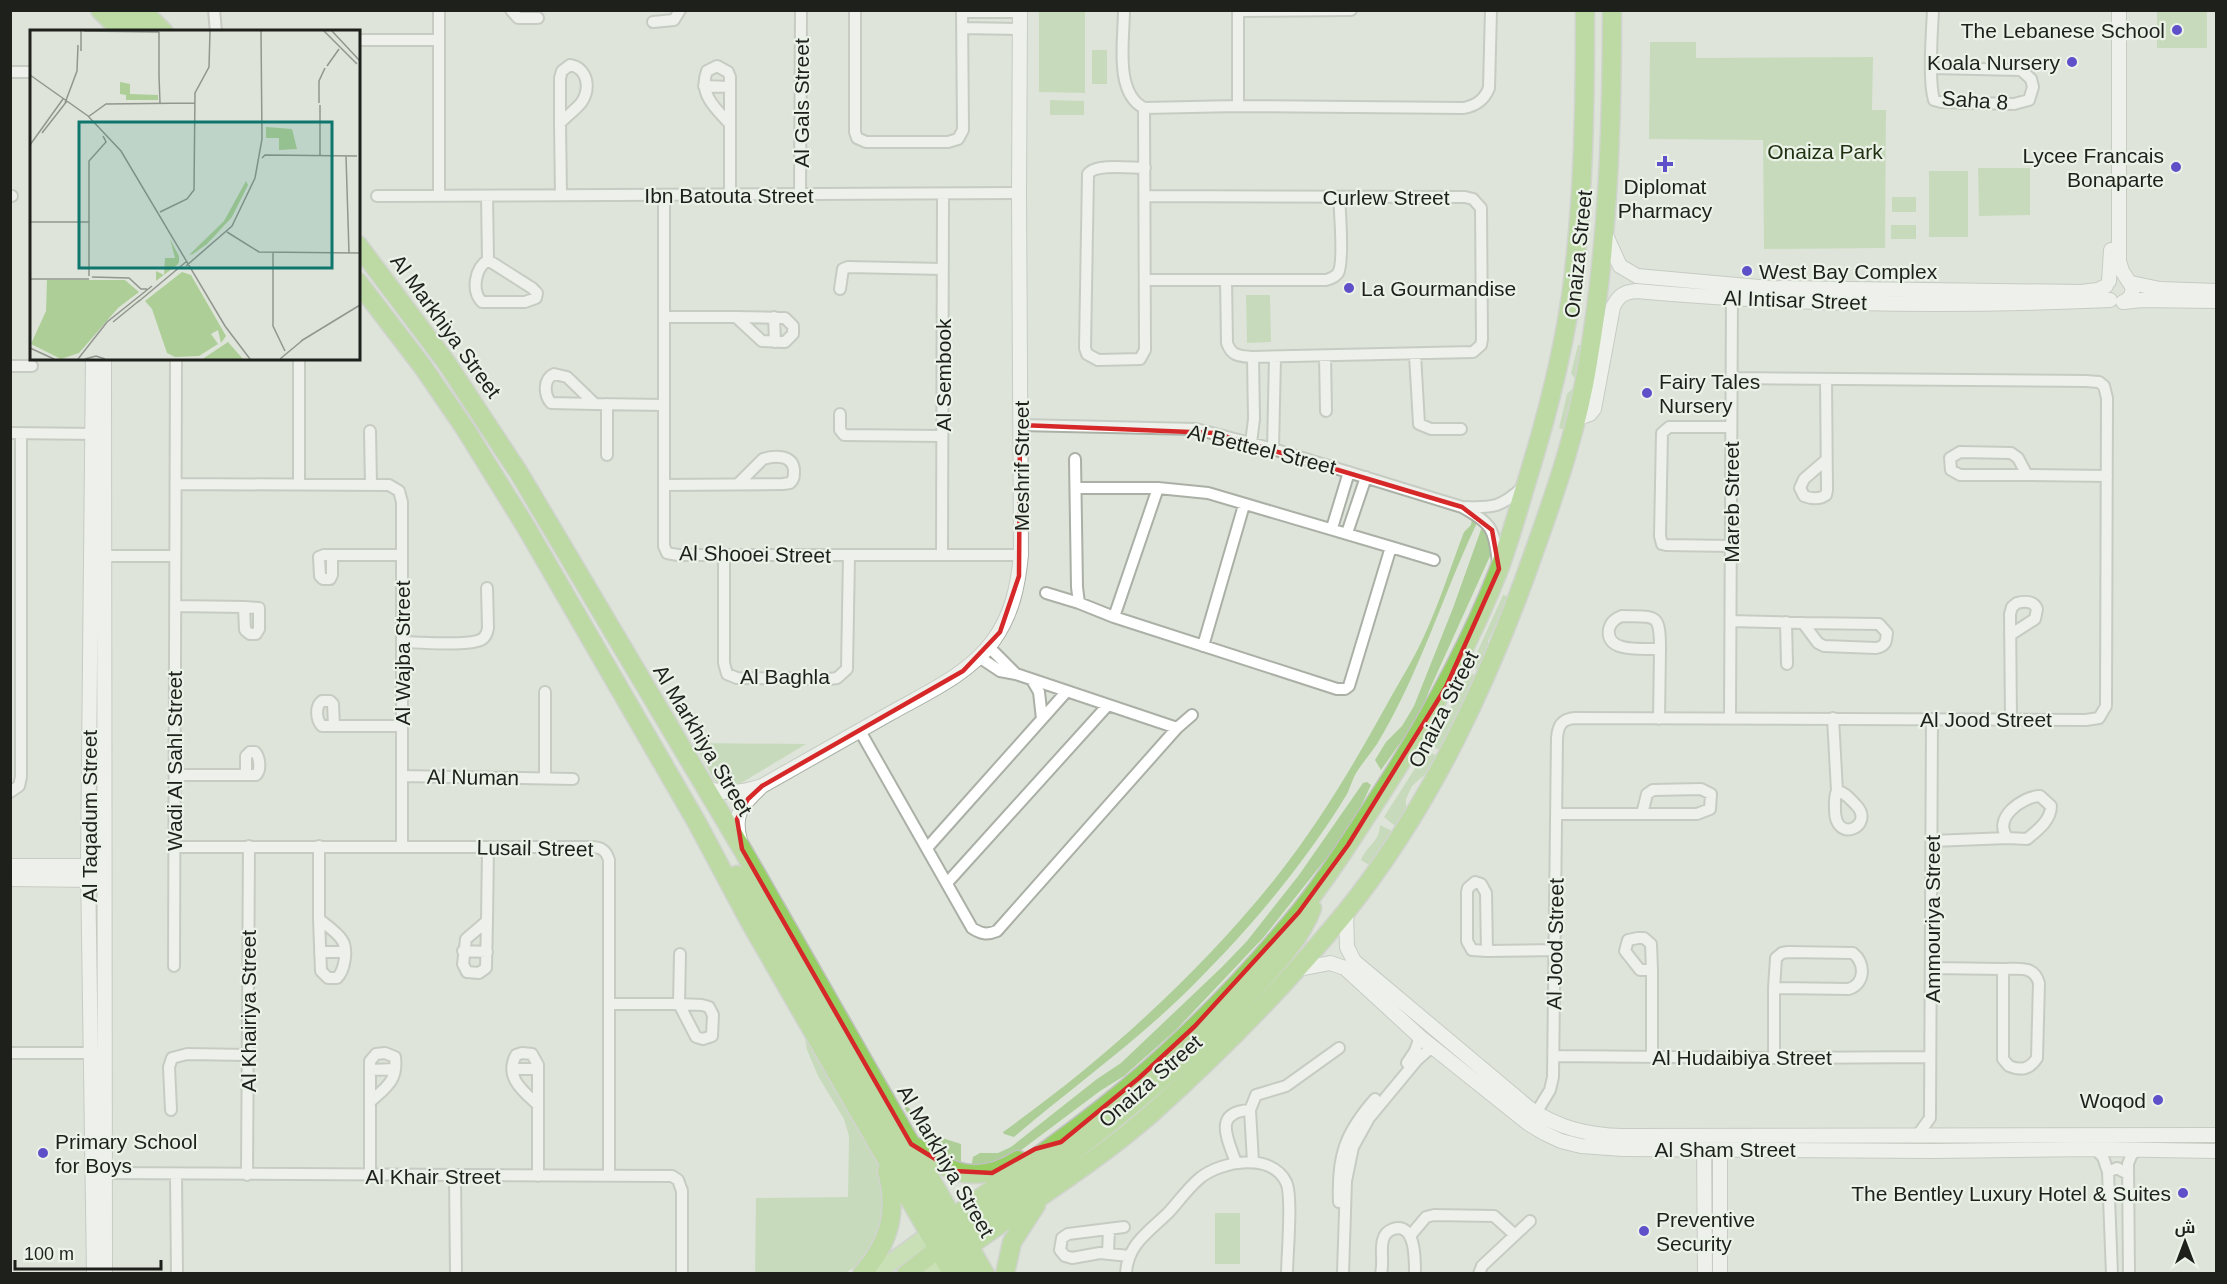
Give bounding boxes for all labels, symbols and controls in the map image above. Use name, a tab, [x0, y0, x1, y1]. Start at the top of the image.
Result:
place label: The Lebanese School	[1961, 19, 2165, 42]
marker: The Lebanese School	[2170, 23, 2184, 37]
inset map	[30, 30, 360, 360]
street label: Al Gals Street	[790, 38, 813, 168]
place label: Koala Nursery	[1927, 51, 2060, 74]
marker: Koala Nursery	[2065, 55, 2079, 69]
street label: Saha 8	[1941, 86, 2009, 114]
park label: Onaiza Park	[1767, 140, 1883, 163]
place label: Lycee Francais Bonaparte	[2022, 144, 2164, 191]
marker: Diplomat Pharmacy	[1658, 157, 1672, 171]
marker: Lycee Francais Bonaparte	[2169, 160, 2183, 174]
place label: Diplomat Pharmacy	[1618, 175, 1713, 222]
street label: Ibn Batouta Street	[644, 184, 814, 207]
street label: Curlew Street	[1322, 186, 1450, 209]
street label: Onaiza Street	[1560, 189, 1596, 319]
street label: Al Markhiya Street	[386, 250, 506, 402]
place label: West Bay Complex	[1759, 260, 1938, 283]
marker: West Bay Complex	[1740, 264, 1754, 278]
place label: La Gourmandise	[1361, 277, 1516, 300]
marker: La Gourmandise	[1342, 281, 1356, 295]
street label: Al Intisar Street	[1723, 286, 1867, 314]
street label: Al Sembook	[932, 318, 955, 432]
place label: Fairy Tales Nursery	[1659, 370, 1760, 417]
marker: Fairy Tales Nursery	[1640, 386, 1654, 400]
street label: Meshrif Street	[1010, 400, 1033, 531]
street label: Al Betteel Street	[1186, 419, 1339, 479]
street label: Mareb Street	[1720, 441, 1743, 563]
street label: Al Shooei Street	[679, 541, 831, 567]
street label: Al Wajba Street	[391, 580, 414, 726]
street label: Onaiza Street	[1404, 646, 1482, 771]
street label: Al Markhiya Street	[649, 661, 757, 820]
street label: Al Baghla	[740, 665, 830, 688]
street label: Wadi Al Sahl Street	[163, 671, 186, 851]
street label: Al Jood Street	[1920, 708, 2052, 731]
street label: Al Taqadum Street	[78, 730, 101, 902]
street label: Al Numan	[427, 765, 519, 789]
street label: Lusail Street	[476, 835, 594, 861]
street label: Ammouriya Street	[1921, 835, 1944, 1003]
street label: Al Jood Street	[1542, 878, 1568, 1010]
street label: Al Khairiya Street	[237, 930, 260, 1092]
street label: Onaiza Street	[1094, 1030, 1206, 1132]
street label: Al Hudaibiya Street	[1652, 1046, 1832, 1069]
street label: Al Markhiya Street	[893, 1081, 999, 1241]
place label: Woqod	[2080, 1089, 2146, 1112]
marker: Woqod	[2151, 1093, 2165, 1107]
place label: Primary School for Boys	[55, 1130, 197, 1177]
street label: Al Sham Street	[1654, 1138, 1796, 1161]
marker: Primary School for Boys	[36, 1146, 50, 1160]
street label: Al Khair Street	[365, 1165, 501, 1188]
place label: The Bentley Luxury Hotel & Suites	[1851, 1182, 2171, 1205]
marker: The Bentley Luxury Hotel & Suites	[2176, 1186, 2190, 1200]
place label: Preventive Security	[1656, 1208, 1755, 1255]
north arrow	[2155, 1212, 2215, 1272]
text: ش	[2175, 1219, 2195, 1237]
marker: Preventive Security	[1637, 1224, 1651, 1238]
scale bar	[15, 1233, 160, 1271]
text: 100 m	[24, 1244, 74, 1264]

